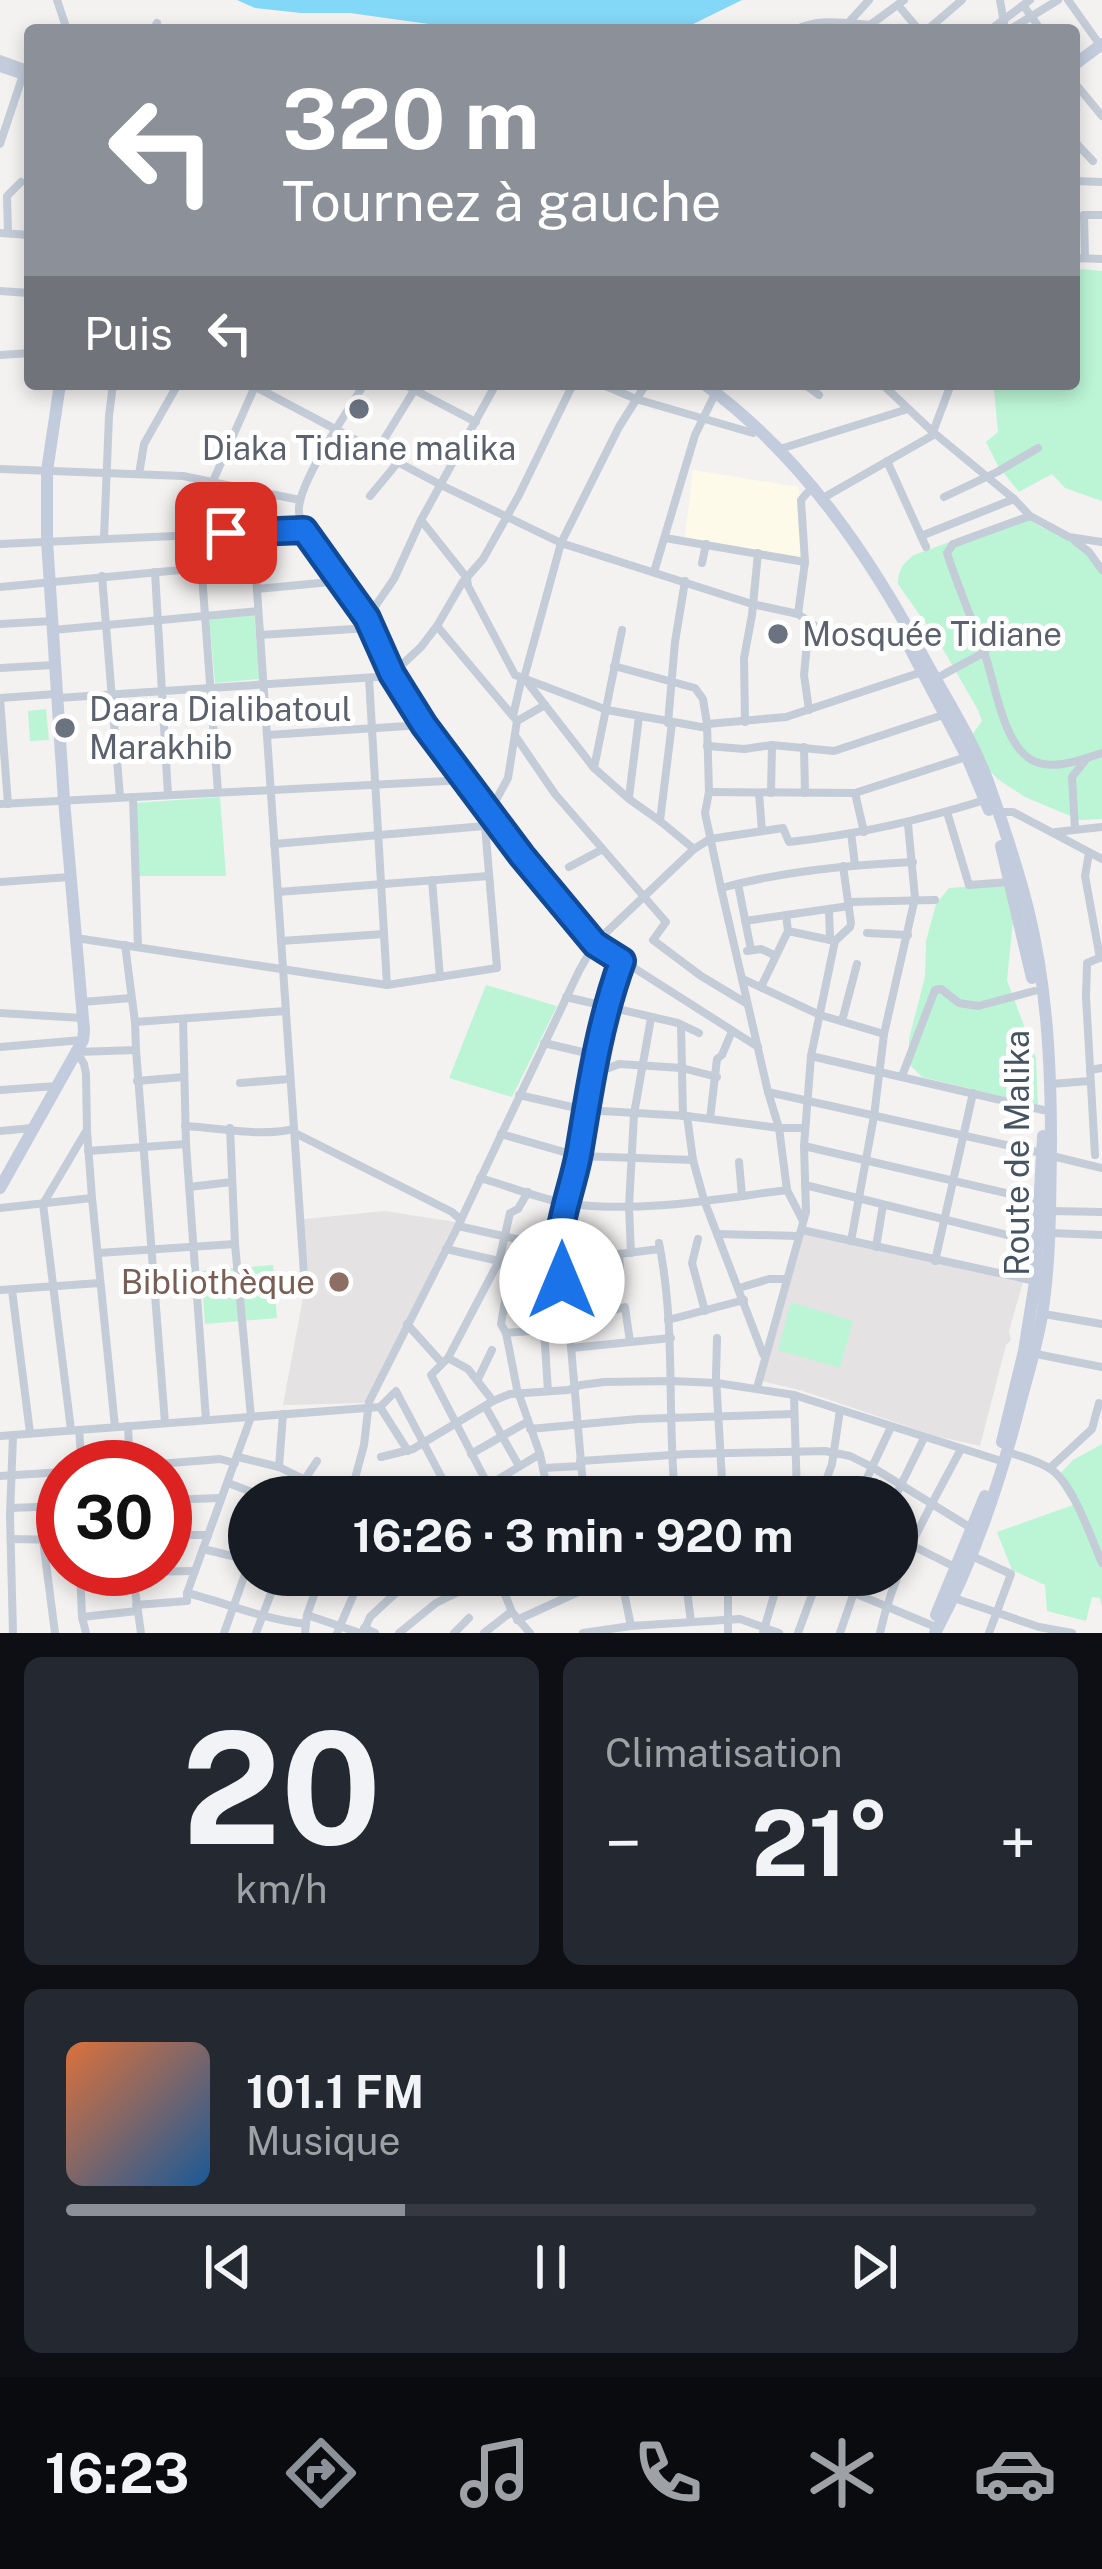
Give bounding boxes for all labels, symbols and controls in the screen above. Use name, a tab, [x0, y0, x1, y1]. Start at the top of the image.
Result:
text: 320 m	[282, 69, 540, 168]
icon: left	[84, 72, 240, 228]
text: Tournez à gauche	[282, 170, 721, 233]
icon: left	[197, 300, 263, 366]
text: Puis	[84, 307, 173, 360]
marker: Diaka Tidiane malika	[346, 396, 372, 422]
place label: Diaka Tidiane malika	[202, 429, 516, 467]
pin	[175, 482, 277, 584]
icon: arrive	[193, 500, 259, 566]
place label: Mosquée Tidiane	[802, 615, 1062, 653]
marker: Mosquée Tidiane	[765, 621, 791, 647]
place label: Daara Dialibatoul Marakhib	[89, 690, 352, 766]
marker: Daara Dialibatoul Marakhib	[52, 715, 78, 741]
street label: Route de Malika	[998, 1030, 1036, 1276]
position arrow	[499, 1218, 625, 1344]
place label: Bibliothèque	[121, 1263, 315, 1301]
marker: Bibliothèque	[326, 1269, 352, 1295]
speed limit sign: 30	[36, 1440, 192, 1596]
text: 16:26 · 3 min · 920 m	[353, 1509, 793, 1562]
text: 20	[182, 1696, 381, 1879]
text: Climatisation	[605, 1730, 843, 1776]
text: 21°	[751, 1790, 890, 1896]
text: −	[605, 1804, 642, 1882]
text: +	[999, 1804, 1036, 1882]
text: km/h	[236, 1866, 327, 1912]
text: 101.1 FM	[246, 2065, 424, 2118]
text: Musique	[246, 2118, 401, 2164]
icon: previous	[195, 2234, 261, 2300]
icon: pause	[518, 2234, 584, 2300]
icon: next	[841, 2234, 907, 2300]
icon: directions	[279, 2431, 363, 2515]
icon: music	[453, 2431, 537, 2515]
icon: phone	[626, 2431, 710, 2515]
icon: climate	[800, 2431, 884, 2515]
icon: car	[973, 2431, 1057, 2515]
text: 16:23	[45, 2442, 189, 2505]

